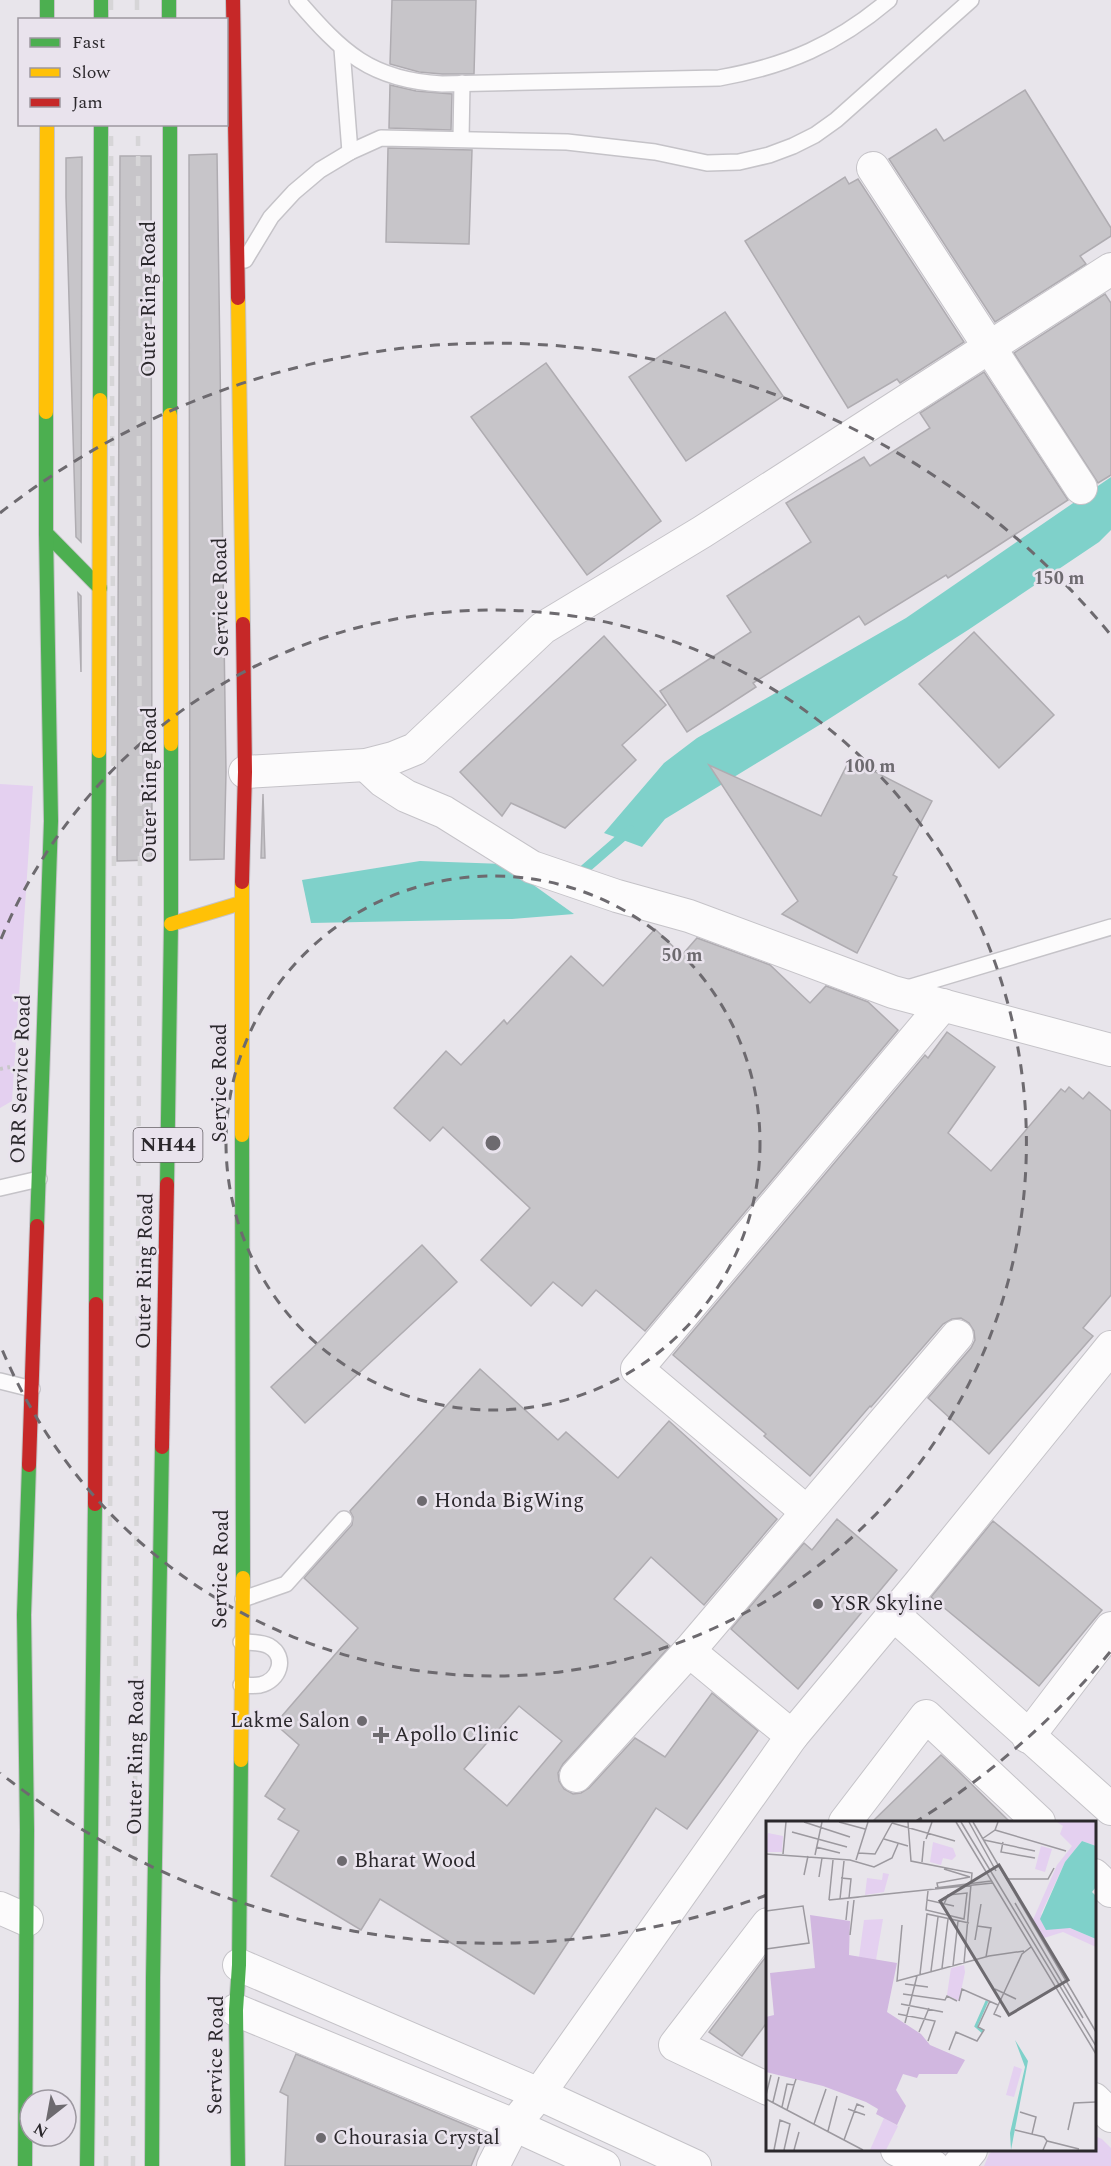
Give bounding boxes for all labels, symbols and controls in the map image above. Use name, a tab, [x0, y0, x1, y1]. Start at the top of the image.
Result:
legend	[18, 18, 228, 126]
text: Fast	[72, 29, 105, 56]
text: Slow	[72, 59, 111, 86]
text: Jam	[72, 89, 103, 116]
street label: Outer Ring Road	[133, 221, 165, 377]
street label: Service Road	[204, 537, 238, 657]
text: 150 m	[1033, 565, 1085, 592]
street label: Outer Ring Road	[134, 707, 166, 863]
text: 100 m	[844, 753, 896, 780]
text: 50 m	[662, 942, 702, 969]
street label: ORR Service Road	[2, 994, 40, 1164]
street label: Service Road	[204, 1023, 236, 1143]
road number: NH44	[134, 1128, 202, 1162]
centre of rings	[483, 1133, 503, 1153]
street label: Outer Ring Road	[128, 1192, 162, 1350]
place label: Honda BigWing	[434, 1485, 584, 1517]
marker: Honda BigWing	[415, 1494, 429, 1508]
street label: Service Road	[204, 1509, 238, 1629]
place label: YSR Skyline	[830, 1588, 943, 1620]
marker: YSR Skyline	[811, 1597, 825, 1611]
street label: Outer Ring Road	[119, 1678, 153, 1836]
place label: Lakme Salon	[230, 1705, 350, 1737]
marker: Lakme Salon	[355, 1714, 369, 1728]
place label: Apollo Clinic	[394, 1719, 519, 1751]
marker: Apollo Clinic	[372, 1726, 390, 1744]
inset map	[766, 1821, 1096, 2151]
place label: Bharat Wood	[354, 1845, 476, 1877]
marker: Bharat Wood	[335, 1854, 349, 1868]
street label: Service Road	[199, 1995, 233, 2115]
north arrow	[18, 2088, 78, 2148]
text: N	[29, 2116, 53, 2144]
place label: Chourasia Crystal	[333, 2122, 500, 2154]
marker: Chourasia Crystal	[314, 2131, 328, 2145]

